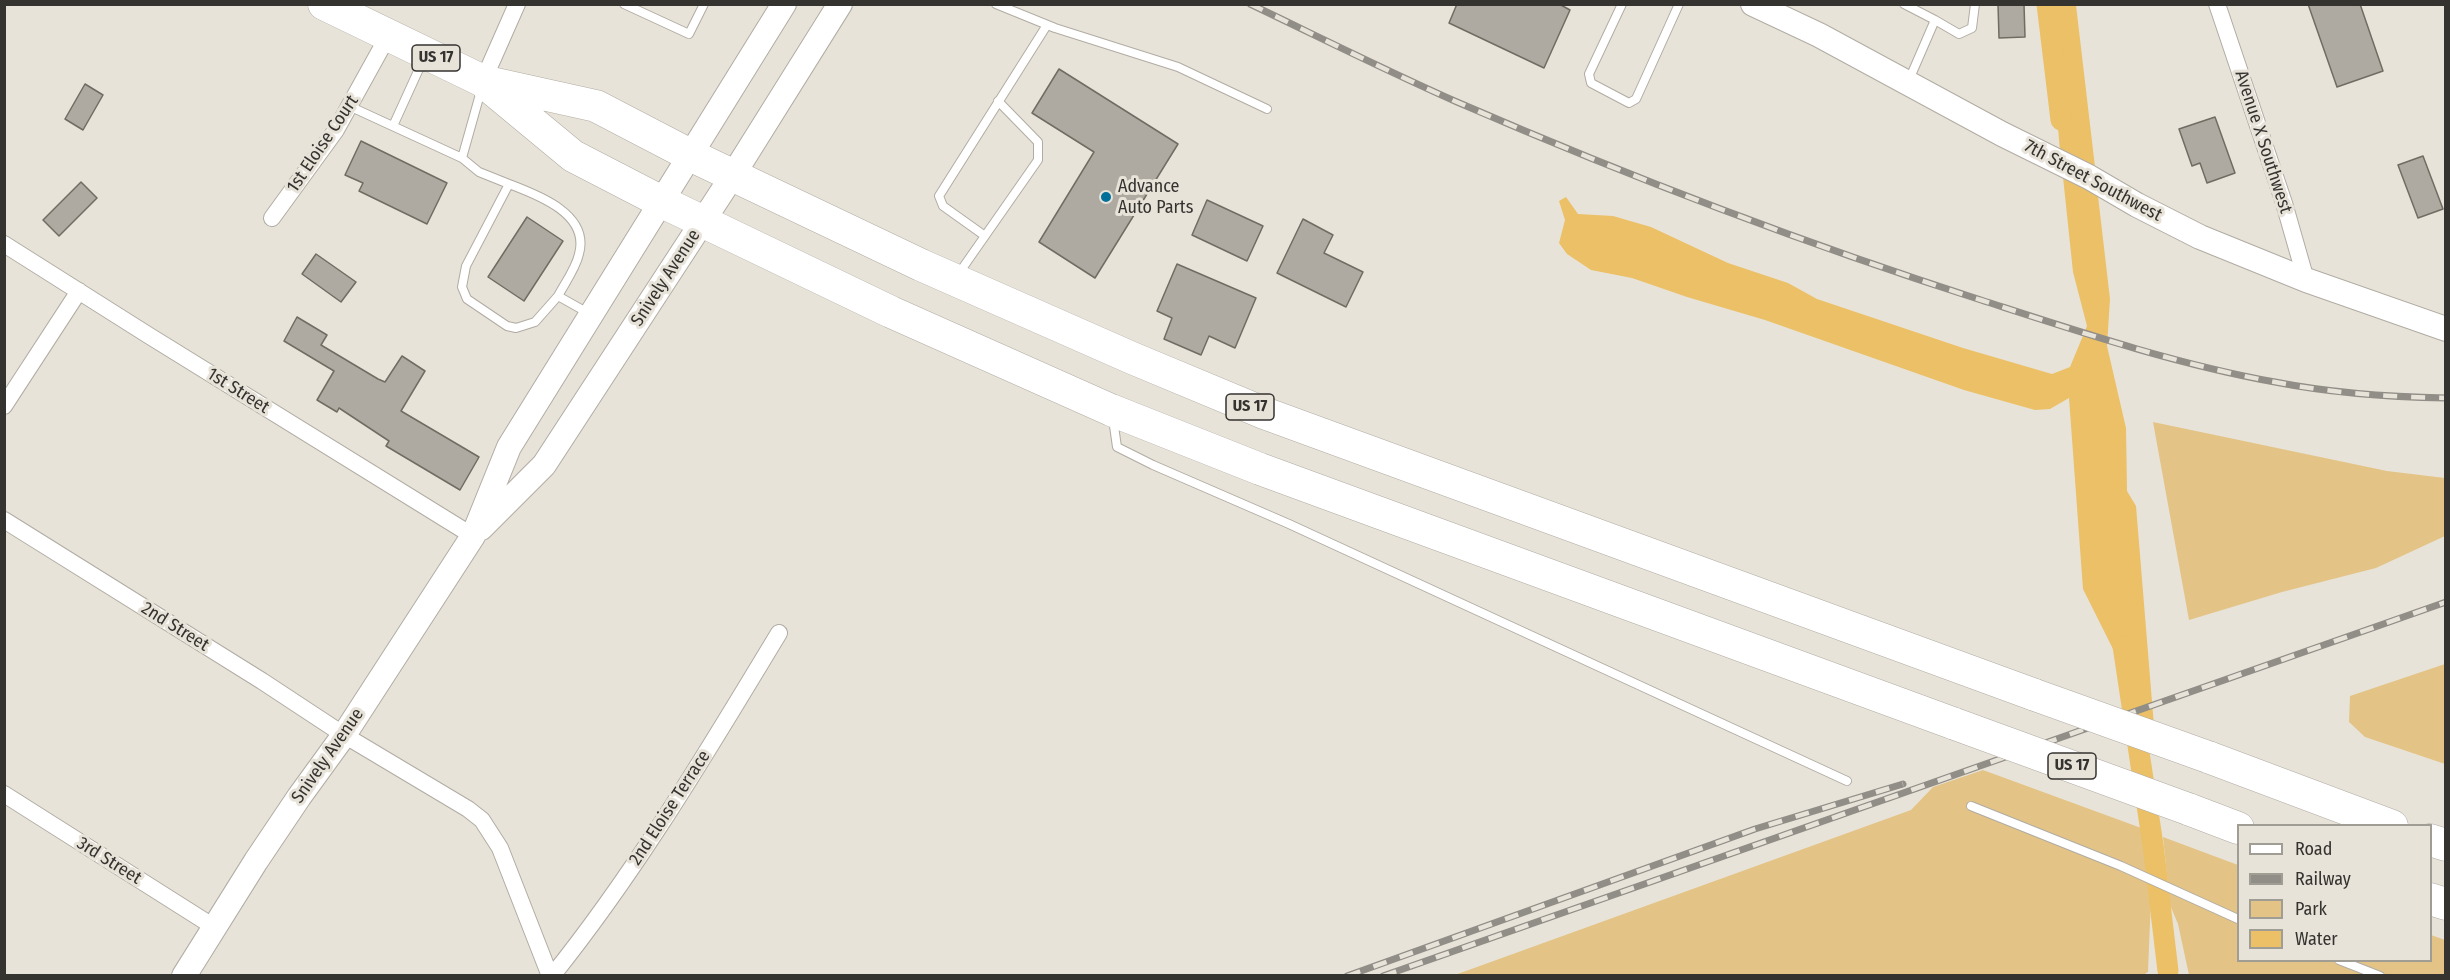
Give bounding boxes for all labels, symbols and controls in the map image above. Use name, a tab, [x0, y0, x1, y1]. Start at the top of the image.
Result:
road number: US 17	[412, 45, 460, 71]
street label: Avenue X Southwest	[2230, 68, 2296, 216]
street label: 1st Eloise Court	[283, 91, 363, 197]
street label: 7th Street Southwest	[2020, 136, 2166, 226]
place label: Advance Auto Parts	[1118, 176, 1193, 219]
marker: Advance Auto Parts	[1099, 190, 1113, 204]
street label: Snively Avenue	[627, 226, 705, 330]
street label: 1st Street	[203, 364, 273, 418]
road number: US 17	[1226, 394, 1274, 420]
street label: 2nd Street	[137, 598, 213, 656]
street label: Snively Avenue	[287, 704, 369, 808]
street label: 2nd Eloise Terrace	[625, 747, 715, 869]
road number: US 17	[2048, 753, 2096, 779]
legend	[2237, 824, 2432, 962]
street label: 3rd Street	[73, 833, 145, 889]
text: Road	[2295, 838, 2332, 860]
text: Railway	[2295, 868, 2351, 890]
text: Park	[2295, 898, 2327, 920]
text: Water	[2295, 928, 2338, 950]

